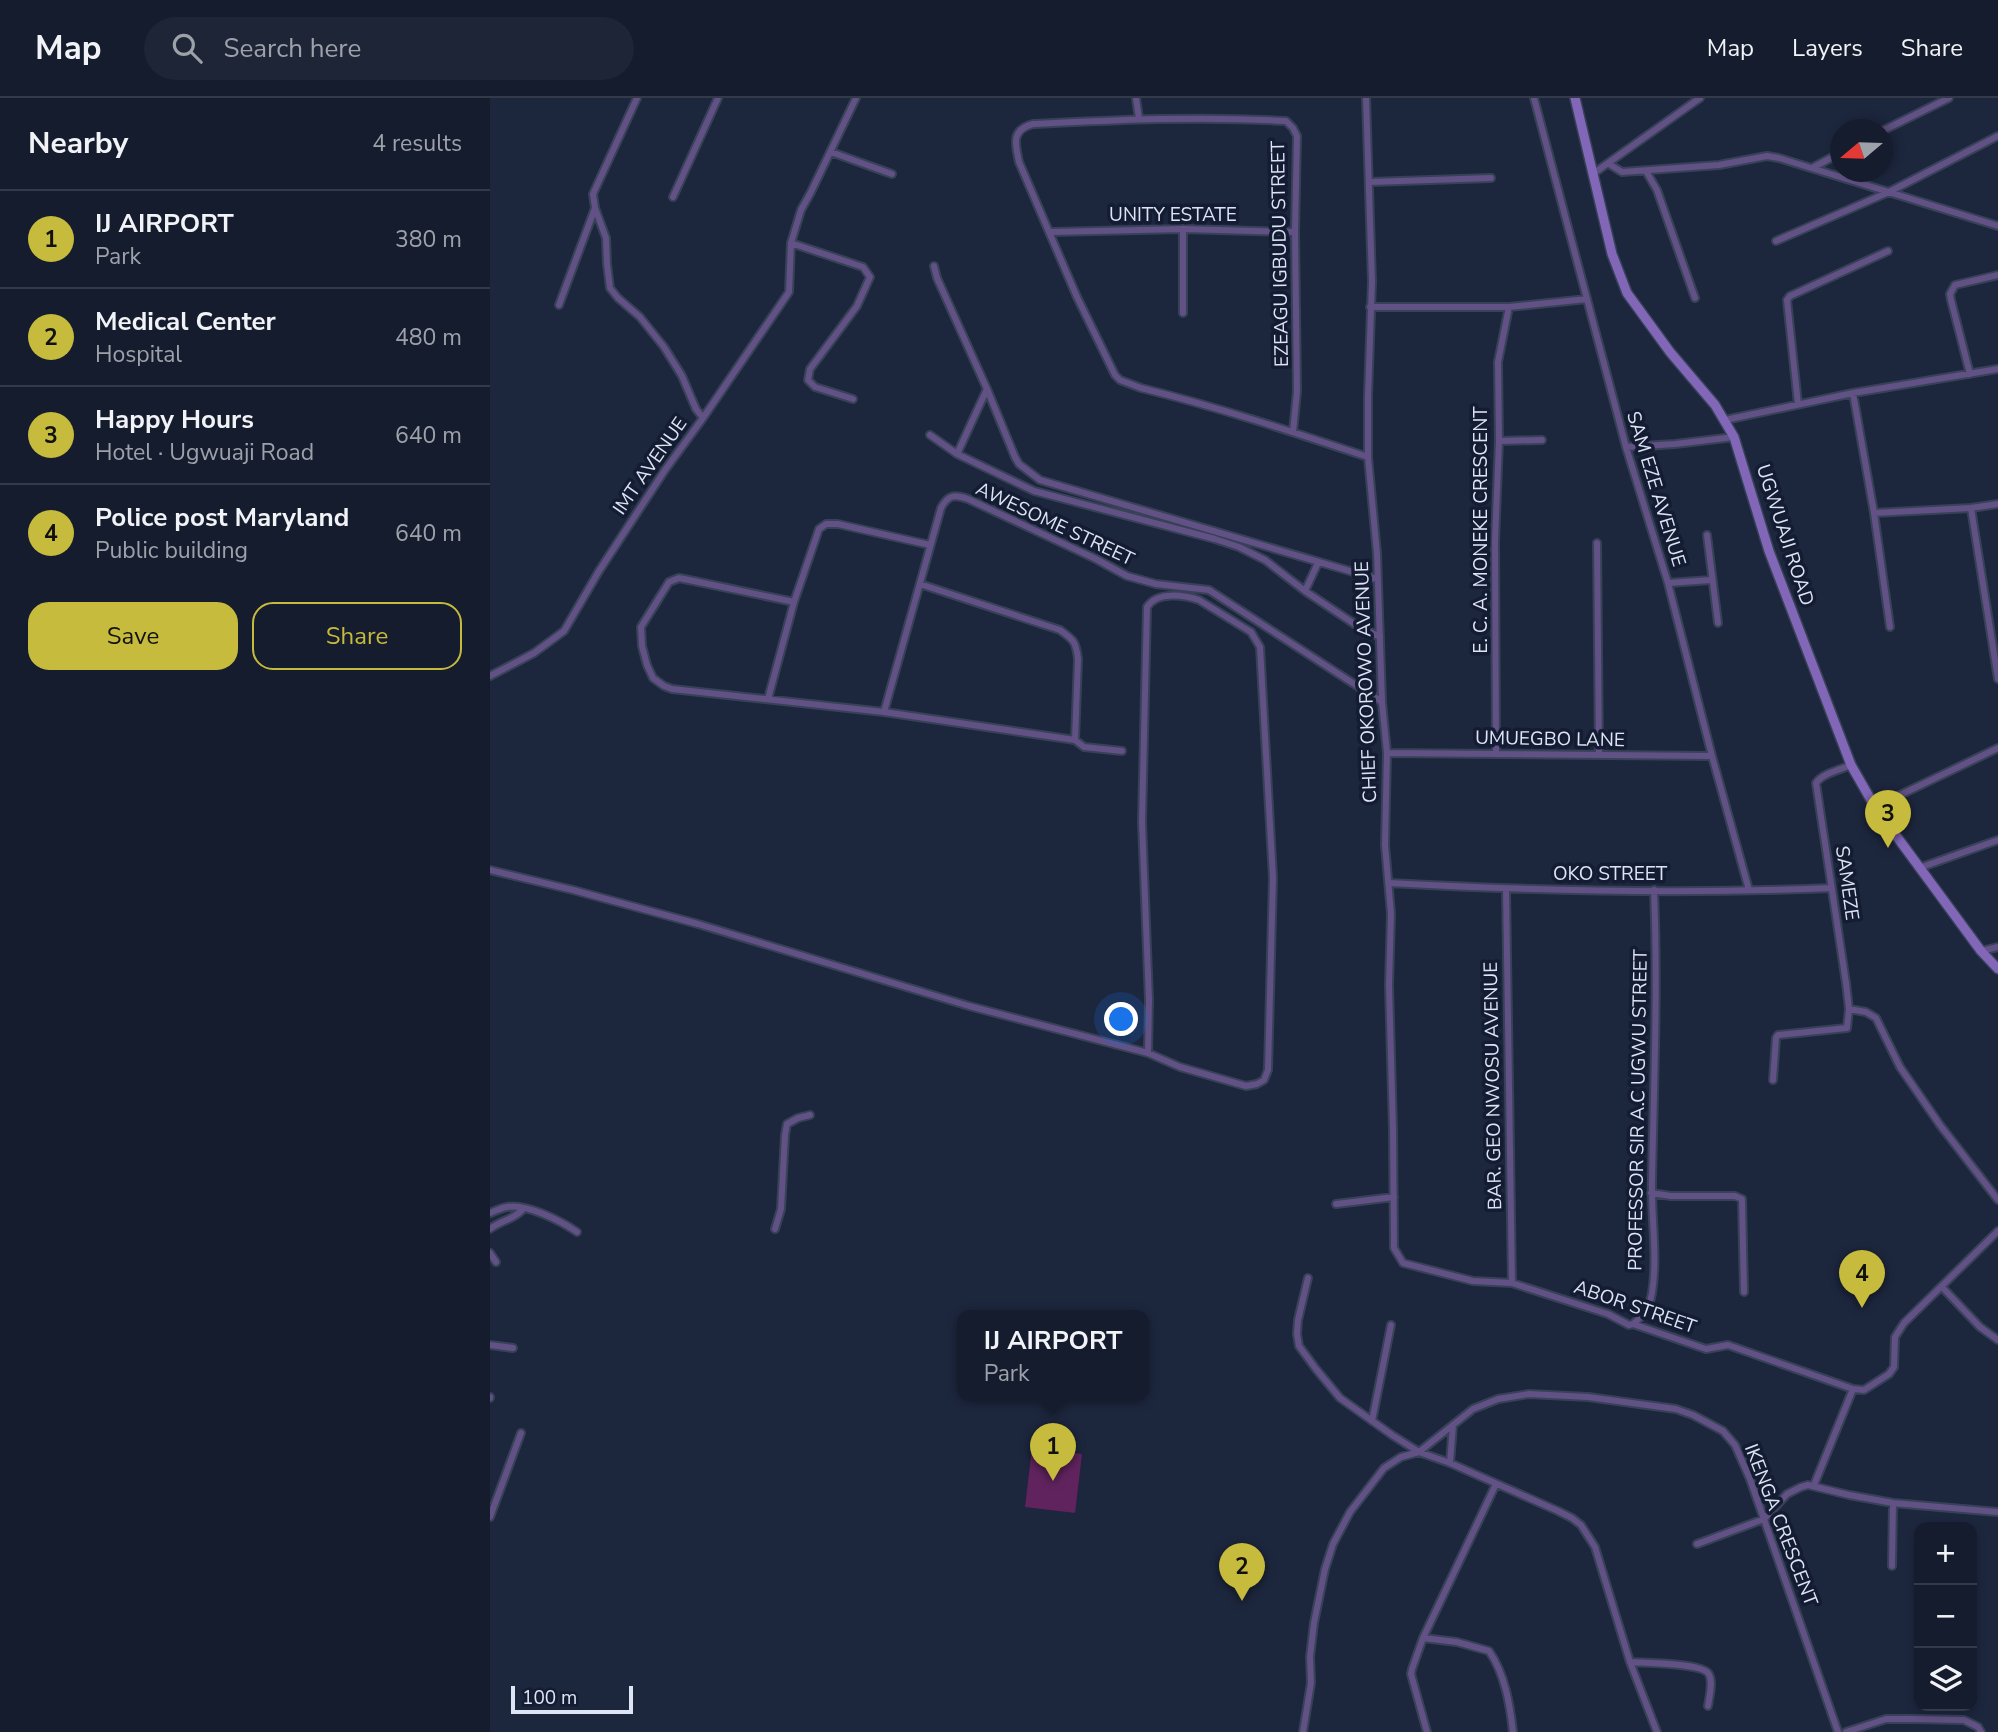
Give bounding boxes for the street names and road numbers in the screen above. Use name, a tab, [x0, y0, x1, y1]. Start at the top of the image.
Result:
street label: EZEAGU IGBUDU STREET	[1265, 140, 1295, 367]
street label: UNITY ESTATE	[1109, 202, 1237, 228]
street label: E. C. A. MONEKE CRESCENT	[1468, 406, 1494, 654]
street label: SAM EZE AVENUE	[1620, 408, 1692, 570]
street label: IMT AVENUE	[607, 412, 693, 520]
street label: UGWUAJI ROAD	[1750, 461, 1820, 609]
street label: AWESOME STREET	[972, 476, 1139, 572]
street label: CHIEF OKOROWO AVENUE	[1349, 561, 1383, 803]
street label: UMUEGBO LANE	[1475, 725, 1625, 753]
street label: SAMEZE	[1829, 844, 1865, 922]
street label: OKO STREET	[1553, 861, 1668, 887]
street label: PROFESSOR SIR A.C UGWU STREET	[1622, 948, 1654, 1271]
street label: BAR. GEO NWOSU AVENUE	[1478, 962, 1508, 1210]
street label: ABOR STREET	[1570, 1274, 1700, 1340]
street label: IKENGA CRESCENT	[1738, 1440, 1824, 1610]

